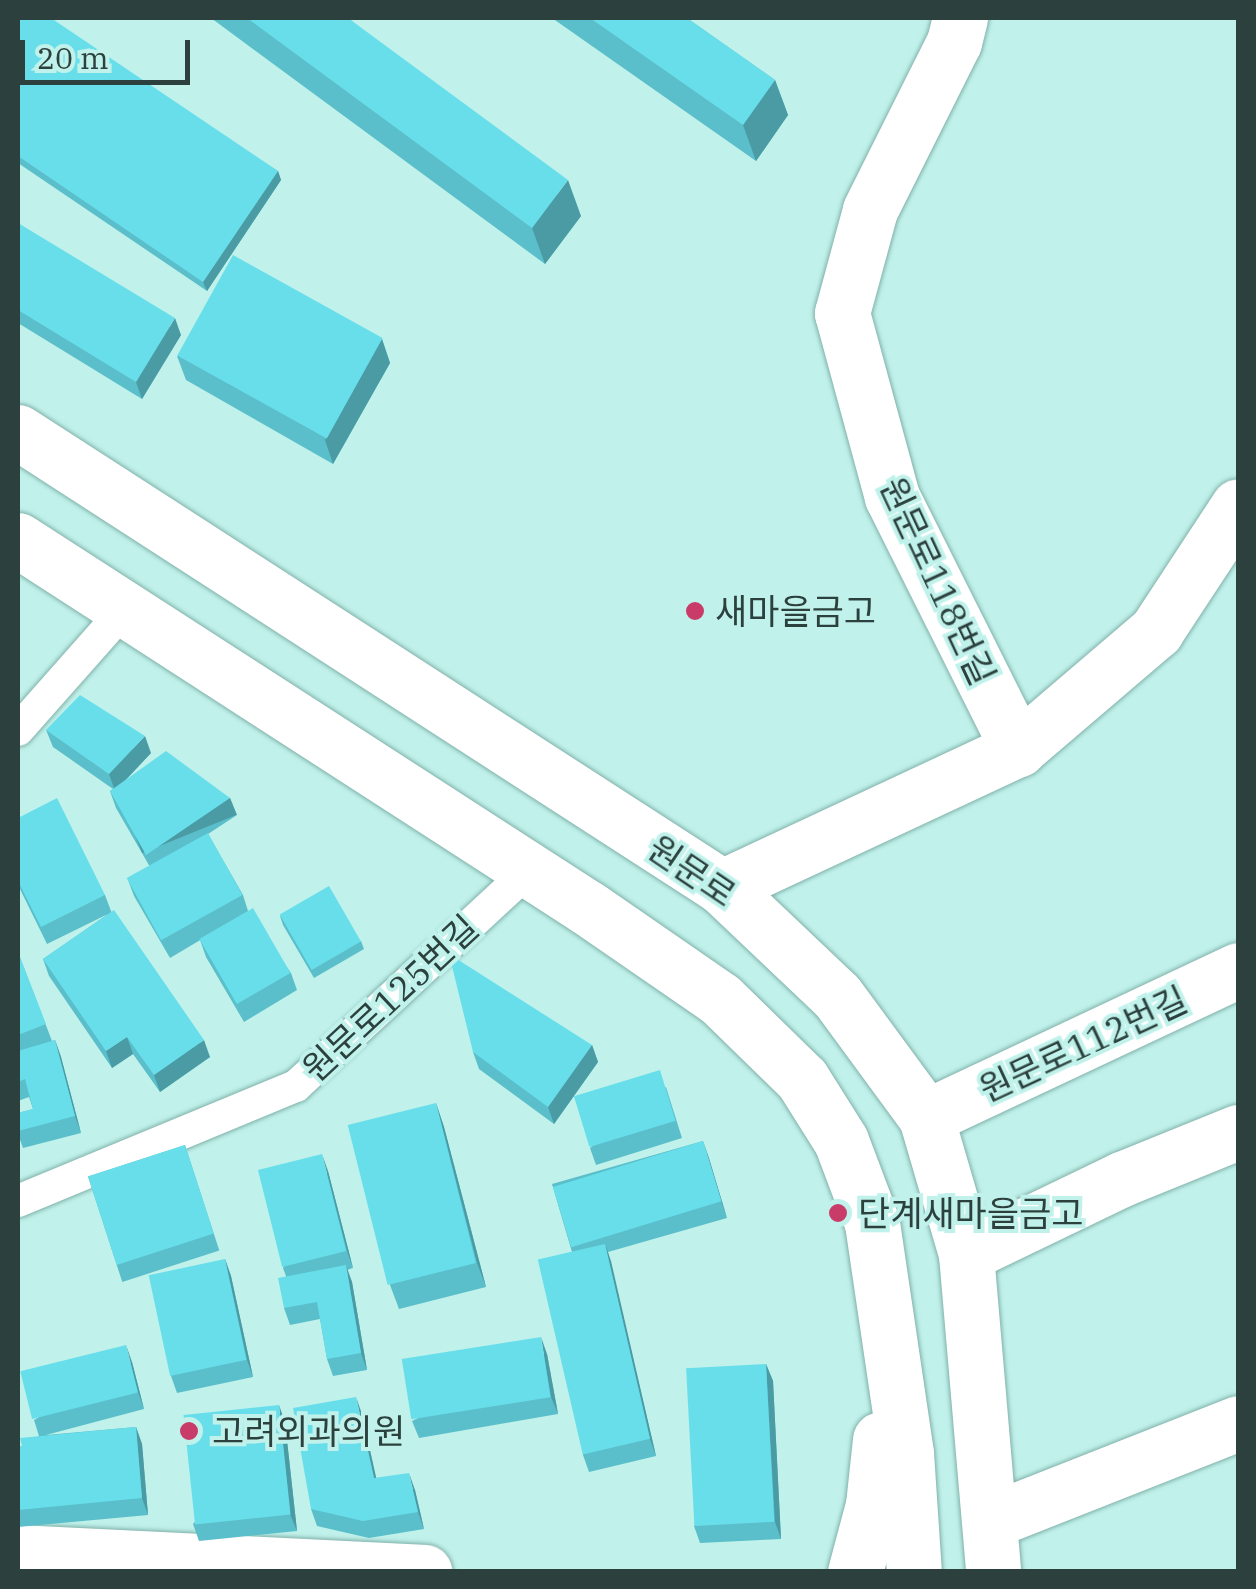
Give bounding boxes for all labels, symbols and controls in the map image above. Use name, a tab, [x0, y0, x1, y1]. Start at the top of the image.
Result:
scale bar	[25, 20, 195, 82]
text: 20 m	[37, 38, 109, 77]
street label: 원문로118번길	[872, 471, 1004, 691]
place label: 새마을금고	[715, 590, 876, 632]
marker: 새마을금고	[684, 600, 706, 622]
street label: 원문로	[640, 827, 744, 915]
street label: 원문로125번길	[294, 906, 486, 1090]
street label: 원문로112번길	[973, 978, 1193, 1110]
place label: 단계새마을금고	[858, 1192, 1083, 1234]
marker: 단계새마을금고	[827, 1202, 849, 1224]
place label: 고려외과의원	[212, 1410, 405, 1452]
marker: 고려외과의원	[176, 1418, 202, 1444]

